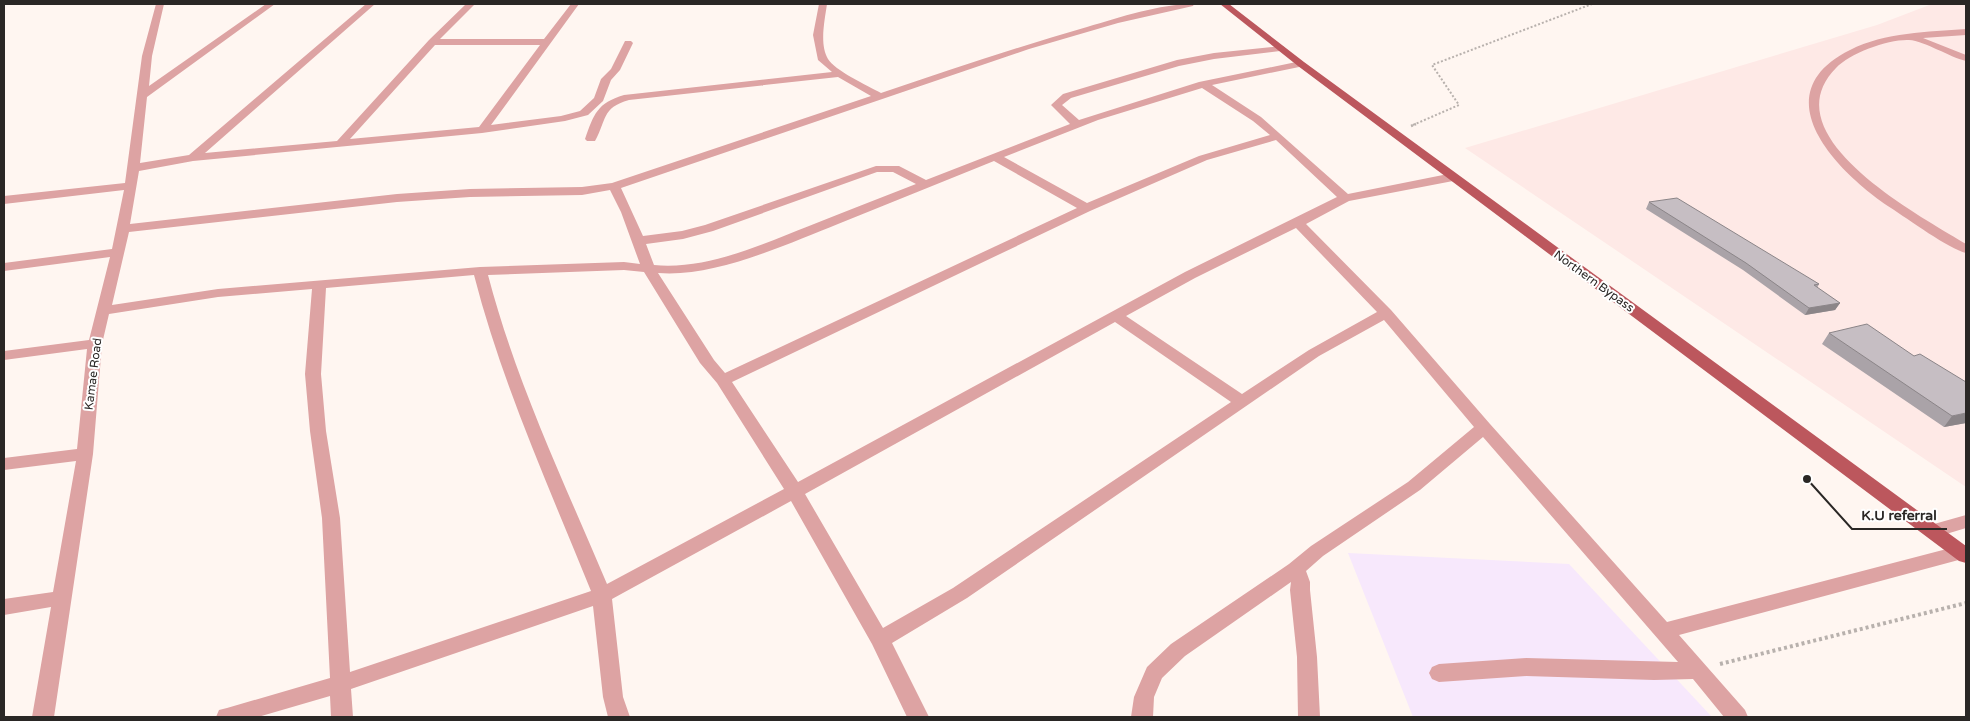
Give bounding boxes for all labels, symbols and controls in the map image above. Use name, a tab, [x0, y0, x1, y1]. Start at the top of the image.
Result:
street label: Northern Bypass	[1551, 247, 1637, 315]
street label: Kamae Road	[82, 337, 104, 411]
callout: K.U referral	[1852, 500, 1947, 529]
text: K.U referral	[1861, 507, 1937, 524]

